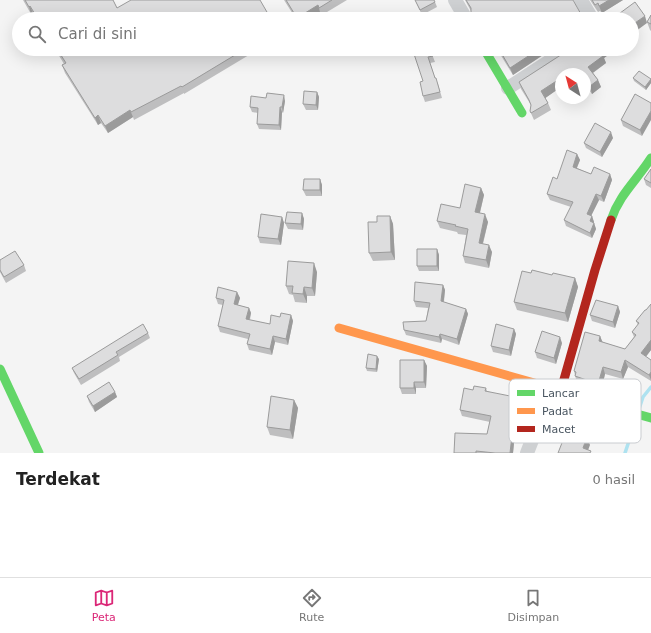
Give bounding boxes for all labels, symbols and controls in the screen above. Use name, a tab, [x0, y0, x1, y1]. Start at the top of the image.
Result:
search box	[12, 12, 639, 56]
icon: search	[26, 23, 48, 45]
text: Cari di sini	[58, 25, 137, 43]
north arrow	[555, 68, 591, 104]
legend	[509, 379, 641, 443]
text: Lancar	[542, 387, 580, 400]
text: Padat	[542, 405, 574, 418]
text: Macet	[542, 423, 576, 436]
text: Terdekat	[16, 469, 100, 489]
text: 0 hasil	[592, 472, 635, 487]
tab: Peta	[92, 587, 116, 624]
tab: Rute	[299, 587, 324, 624]
tab: Disimpan	[508, 587, 559, 624]

